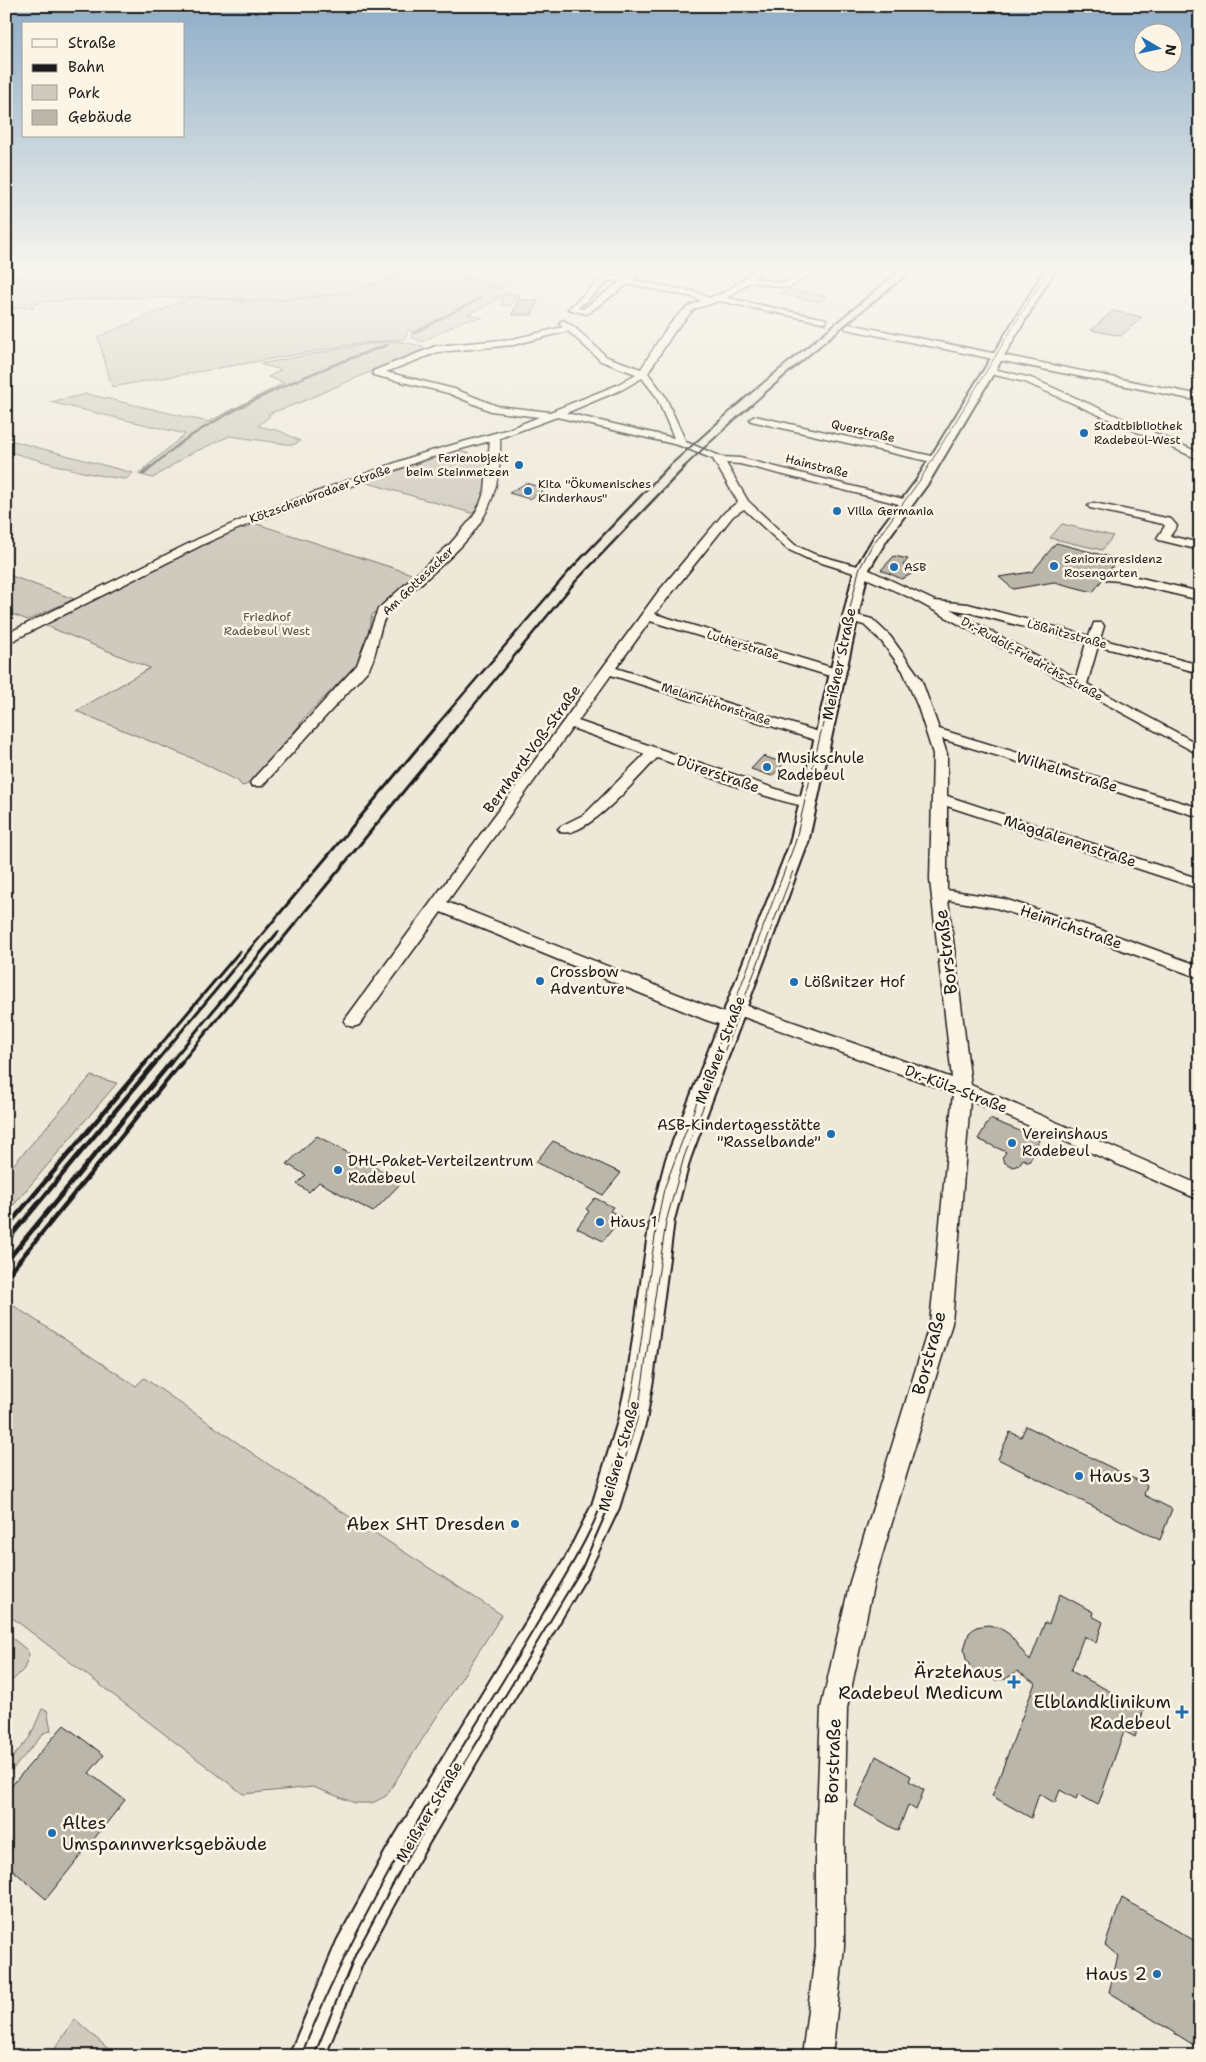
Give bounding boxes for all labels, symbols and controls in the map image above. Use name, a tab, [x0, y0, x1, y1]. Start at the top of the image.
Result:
legend	[22, 22, 185, 138]
north arrow	[1134, 22, 1184, 72]
text: Straße	[68, 33, 116, 53]
text: N	[1161, 43, 1181, 57]
text: Bahn	[68, 57, 104, 77]
text: Park	[68, 83, 100, 103]
text: Gebäude	[68, 107, 132, 127]
street label: Querstraße	[830, 416, 897, 446]
place label: Stadtbibliothek Radebeul-West	[1094, 418, 1183, 448]
marker: Stadtbibliothek Radebeul-West	[1078, 427, 1090, 439]
place label: Ferienobjekt beim Steinmetzen	[406, 450, 509, 480]
street label: Hainstraße	[784, 450, 850, 482]
marker: Ferienobjekt beim Steinmetzen	[513, 459, 525, 471]
street label: Kötzschenbrodaer Straße	[247, 461, 393, 527]
place label: Kita "Ökumenisches Kinderhaus"	[538, 476, 651, 506]
marker: Kita "Ökumenisches Kinderhaus"	[522, 485, 534, 497]
place label: Villa Germania	[847, 503, 934, 519]
marker: Villa Germania	[831, 505, 843, 517]
street label: Am Gottesacker	[379, 543, 457, 619]
place label: Seniorenresidenz Rosengarten	[1064, 551, 1163, 581]
place label: ASB	[904, 559, 926, 575]
marker: Seniorenresidenz Rosengarten	[1048, 560, 1060, 572]
marker: ASB	[888, 561, 900, 573]
street label: Meißner Straße	[817, 606, 861, 722]
park label: Friedhof Radebeul West	[224, 609, 310, 639]
street label: Dr.-Rudolf-Friedrichs-Straße	[958, 613, 1106, 705]
street label: Lößnitzstraße	[1025, 616, 1109, 652]
street label: Lutherstraße	[705, 626, 781, 664]
street label: Melanchthonstraße	[659, 679, 773, 729]
street label: Bernhard-Voß-Straße	[479, 681, 585, 817]
street label: Wilhelmstraße	[1014, 747, 1120, 797]
place label: Musikschule Radebeul	[777, 748, 865, 785]
street label: Dürerstraße	[674, 750, 762, 798]
marker: Musikschule Radebeul	[761, 761, 773, 773]
street label: Magdalenenstraße	[1001, 810, 1139, 872]
street label: Heinrichstraße	[1017, 900, 1125, 954]
street label: Borstraße	[929, 908, 963, 996]
place label: Crossbow Adventure	[550, 962, 625, 999]
place label: Lößnitzer Hof	[804, 972, 906, 992]
marker: Crossbow Adventure	[534, 975, 546, 987]
marker: Lößnitzer Hof	[788, 976, 800, 988]
street label: Meißner Straße	[690, 993, 750, 1107]
street label: Dr.-Külz-Straße	[902, 1060, 1010, 1118]
place label: ASB-Kindertagesstätte "Rasselbande"	[657, 1115, 821, 1152]
place label: Vereinshaus Radebeul	[1022, 1124, 1108, 1161]
marker: ASB-Kindertagesstätte "Rasselbande"	[825, 1128, 837, 1140]
marker: Vereinshaus Radebeul	[1006, 1137, 1018, 1149]
place label: DHL-Paket-Verteilzentrum Radebeul	[348, 1151, 534, 1188]
marker: DHL-Paket-Verteilzentrum Radebeul	[332, 1164, 344, 1176]
place label: Haus 1	[610, 1212, 657, 1232]
marker: Haus 1	[594, 1216, 606, 1228]
street label: Borstraße	[906, 1309, 952, 1397]
street label: Meißner Straße	[594, 1398, 644, 1514]
place label: Haus 3	[1089, 1464, 1151, 1488]
marker: Haus 3	[1073, 1470, 1085, 1482]
place label: Abex SHT Dresden	[346, 1512, 505, 1536]
marker: Abex SHT Dresden	[509, 1518, 521, 1530]
place label: Ärztehaus Radebeul Medicum	[838, 1660, 1003, 1705]
marker: Ärztehaus Radebeul Medicum	[1007, 1675, 1021, 1689]
place label: Elblandklinikum Radebeul	[1034, 1690, 1172, 1735]
marker: Elblandklinikum Radebeul	[1175, 1705, 1189, 1719]
street label: Borstraße	[820, 1718, 846, 1804]
street label: Meißner Straße	[391, 1758, 467, 1866]
place label: Altes Umspannwerksgebäude	[62, 1811, 267, 1856]
marker: Altes Umspannwerksgebäude	[46, 1827, 58, 1839]
place label: Haus 2	[1085, 1962, 1147, 1986]
marker: Haus 2	[1151, 1968, 1163, 1980]

